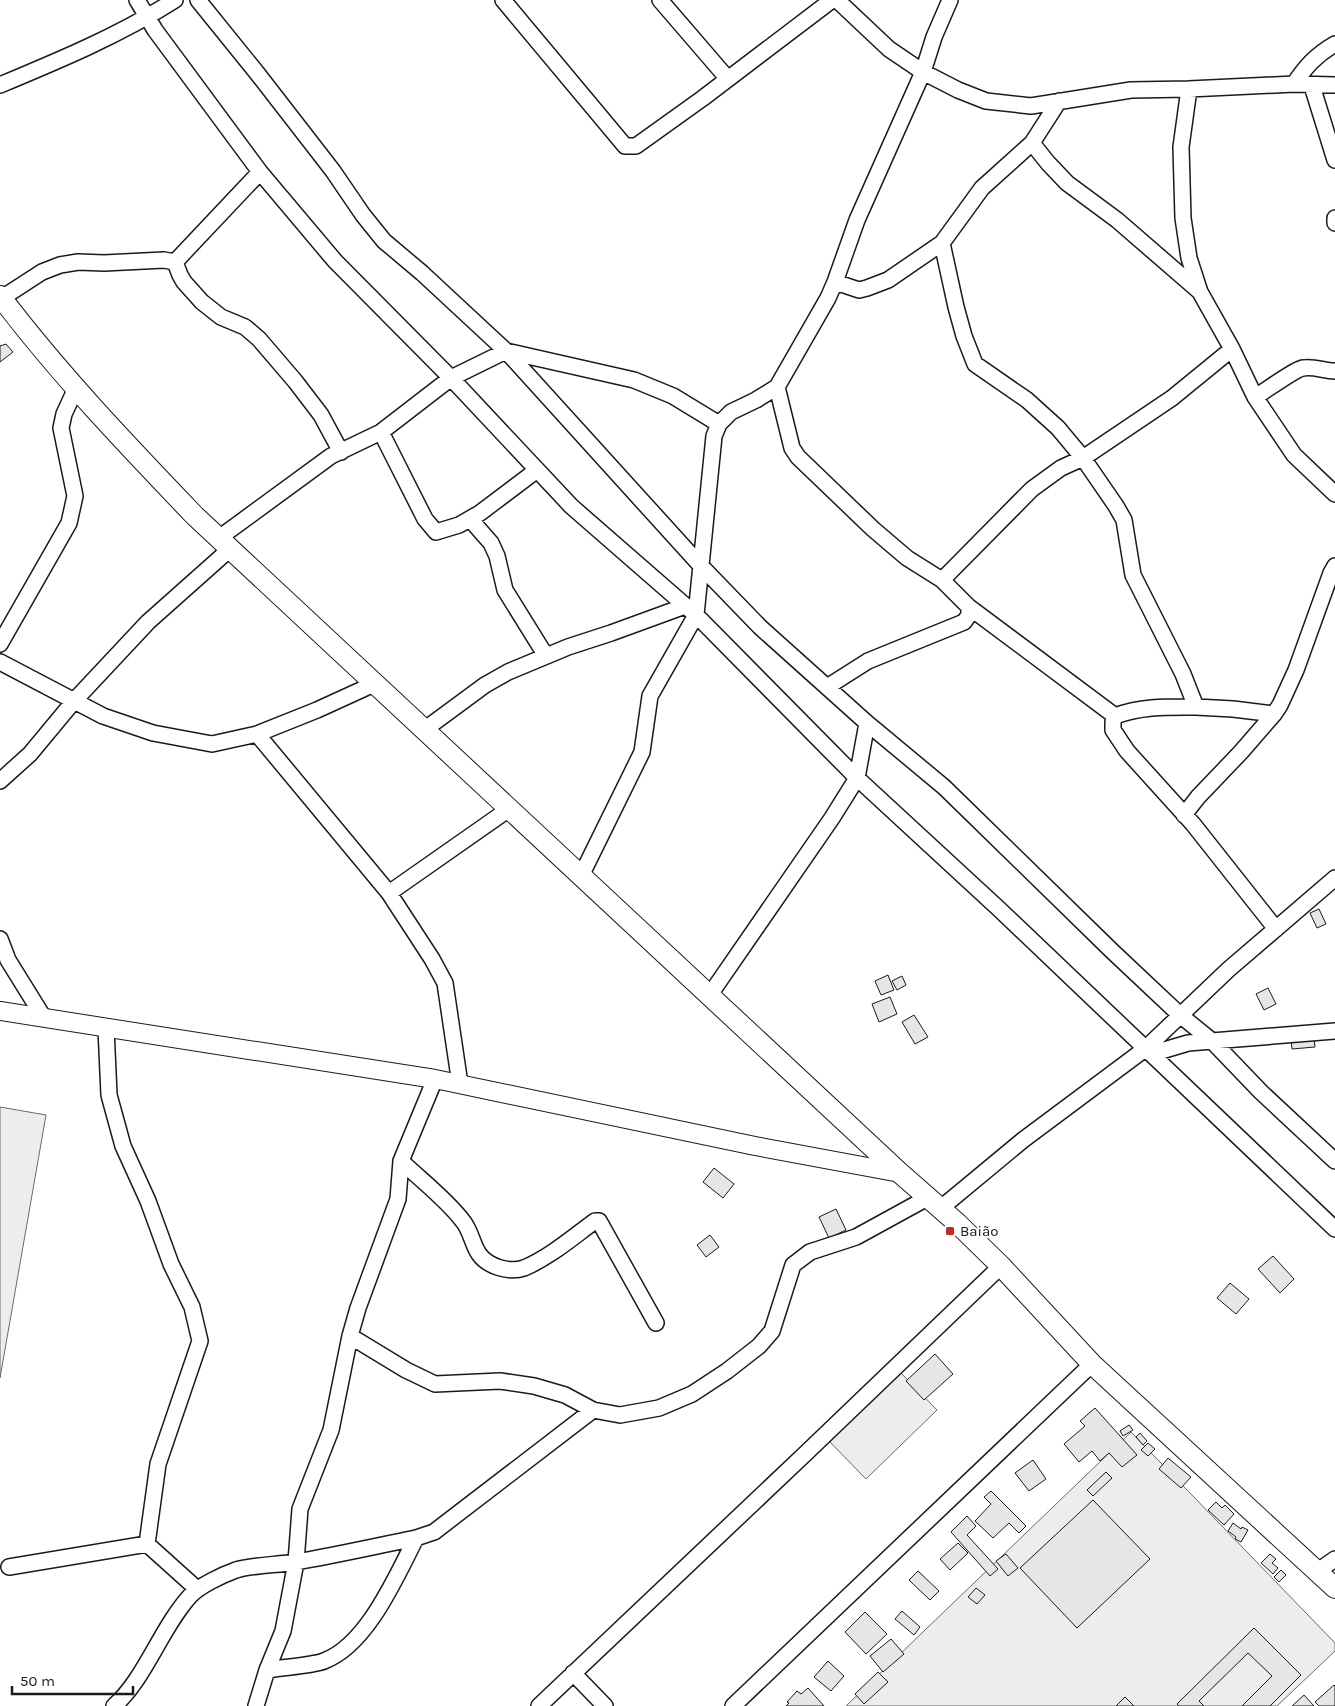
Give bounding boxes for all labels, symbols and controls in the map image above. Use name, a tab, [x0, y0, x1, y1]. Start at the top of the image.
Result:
place label: Baião	[960, 1222, 999, 1240]
marker: Baião	[944, 1225, 956, 1237]
scale bar	[12, 1664, 134, 1696]
text: 50 m	[20, 1672, 55, 1690]

